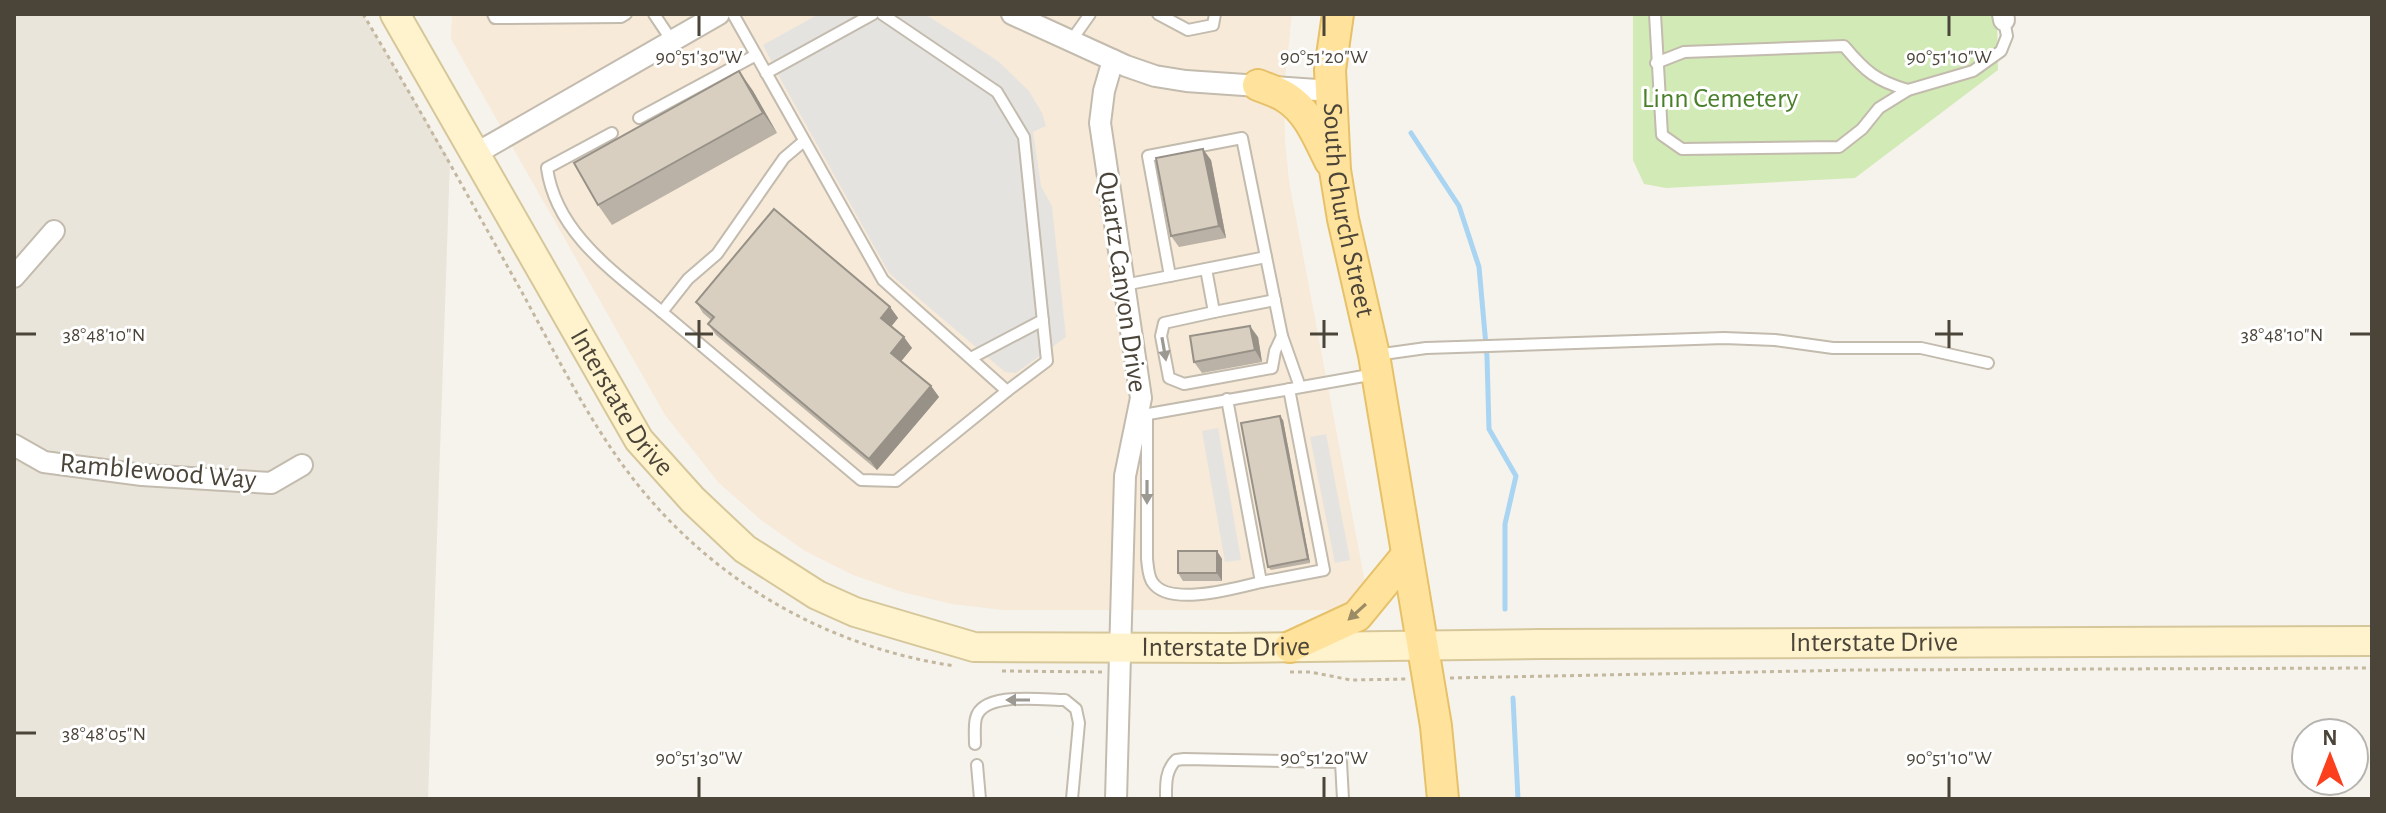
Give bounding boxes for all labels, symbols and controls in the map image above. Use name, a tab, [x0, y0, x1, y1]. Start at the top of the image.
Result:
text: 90°51'30"W	[656, 47, 743, 67]
text: 90°51'20"W	[1280, 47, 1368, 67]
text: 90°51'10"W	[1906, 47, 1992, 67]
park label: Linn Cemetery	[1642, 85, 1798, 113]
street label: South Church Street	[1318, 102, 1379, 320]
street label: Quartz Canyon Drive	[1093, 170, 1151, 394]
street label: Interstate Drive	[565, 324, 678, 482]
text: 38°48'10"N	[63, 325, 145, 345]
text: 38°48'10"N	[2241, 325, 2323, 345]
one-way arrow	[1158, 337, 1170, 362]
street label: Ramblewood Way	[58, 449, 258, 495]
one-way arrow	[1141, 480, 1153, 505]
one-way arrow	[1347, 603, 1367, 621]
street label: Interstate Drive	[1789, 628, 1958, 657]
street label: Interstate Drive	[1141, 633, 1310, 662]
one-way arrow	[1005, 694, 1030, 706]
north arrow	[2290, 717, 2370, 797]
text: 38°48'05"N	[62, 724, 146, 744]
text: N	[2322, 727, 2338, 749]
text: 90°51'30"W	[656, 748, 743, 768]
text: 90°51'20"W	[1280, 748, 1368, 768]
text: 90°51'10"W	[1906, 748, 1992, 768]

